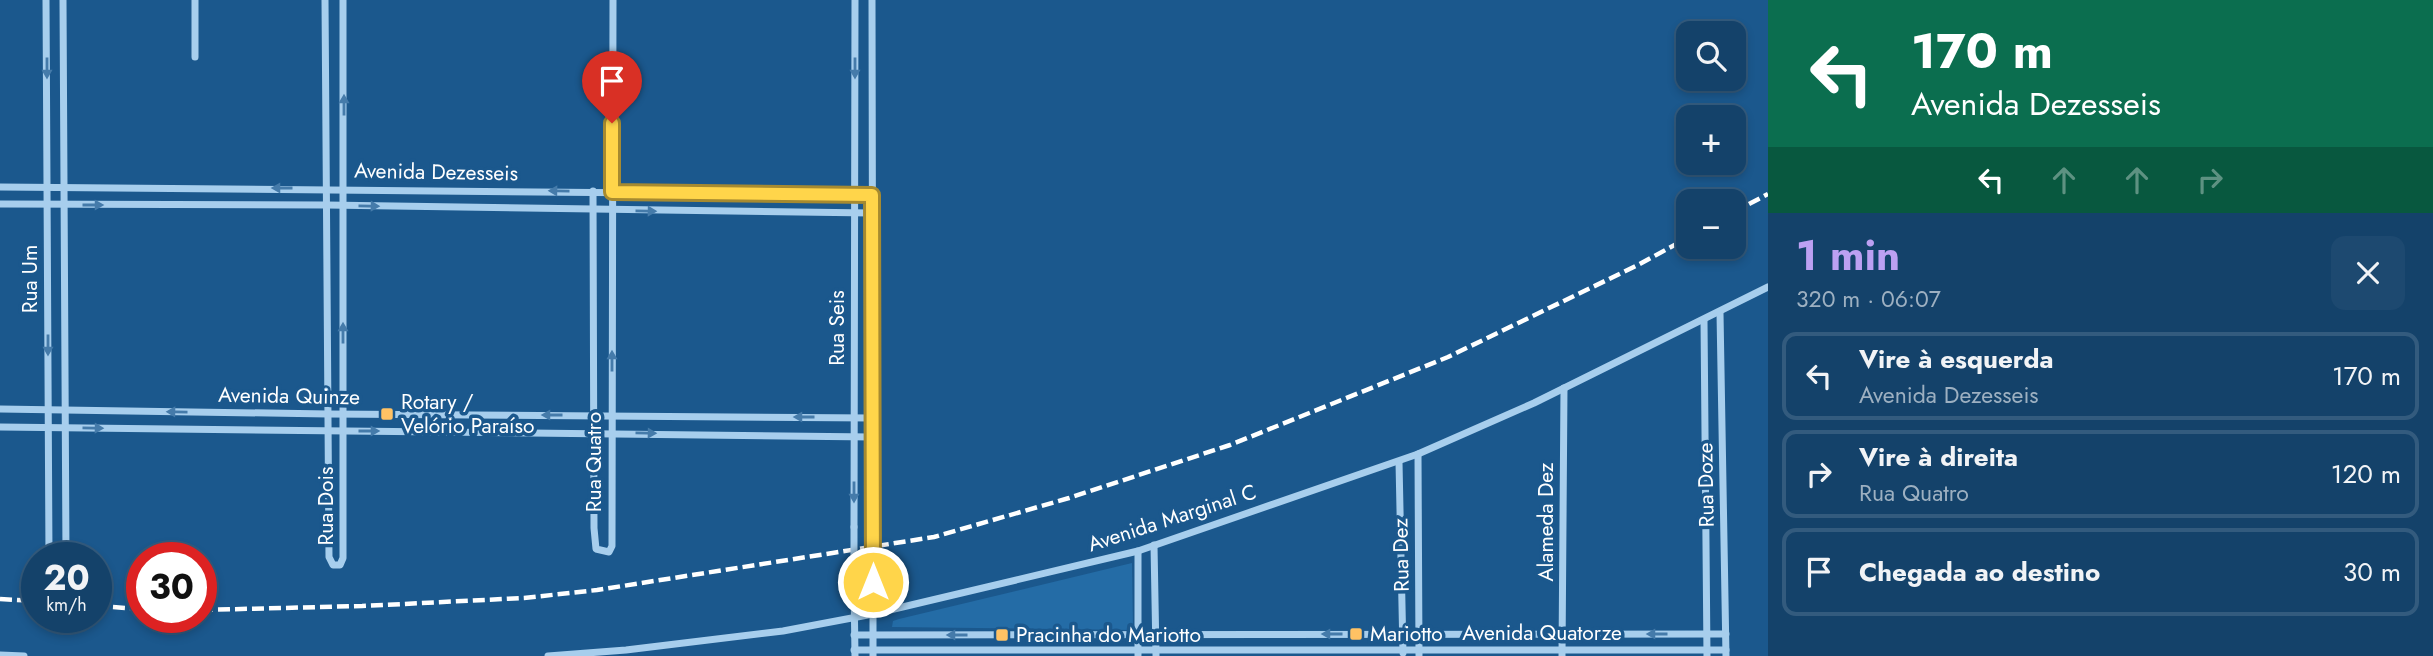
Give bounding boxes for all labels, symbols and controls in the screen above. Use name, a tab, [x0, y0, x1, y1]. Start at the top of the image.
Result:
text: 170 m	[1911, 16, 2053, 86]
map controls	[1676, 21, 1746, 259]
button: search	[1676, 21, 1746, 91]
icon: left	[1796, 28, 1887, 119]
pin	[582, 51, 642, 123]
one-way arrow	[41, 57, 52, 79]
one-way arrow	[849, 57, 861, 79]
icon: arrive	[593, 62, 631, 100]
text: Avenida Dezesseis	[1911, 81, 2161, 127]
one-way arrow	[338, 94, 350, 116]
button: +	[1676, 105, 1746, 175]
street label: Avenida Dezesseis	[354, 156, 518, 188]
icon: left	[1972, 161, 2010, 199]
icon: ahead	[2045, 161, 2083, 199]
icon: ahead	[2118, 161, 2156, 199]
icon: right	[2191, 161, 2229, 199]
one-way arrow	[271, 182, 293, 194]
one-way arrow	[547, 185, 569, 197]
button: −	[1676, 189, 1746, 259]
one-way arrow	[82, 199, 104, 211]
one-way arrow	[358, 201, 380, 212]
one-way arrow	[635, 205, 657, 216]
text: 1 min	[1796, 225, 1900, 286]
button: close	[2331, 236, 2405, 310]
street label: Rua Um	[15, 245, 45, 313]
text: 320 m · 06:07	[1796, 282, 1941, 316]
street label: Rua Seis	[822, 290, 852, 366]
one-way arrow	[337, 322, 349, 344]
one-way arrow	[42, 334, 53, 356]
text: Vire à esquerda	[1859, 340, 2054, 378]
one-way arrow	[606, 350, 618, 372]
icon: left	[1800, 357, 1838, 395]
text: 170 m	[2332, 357, 2401, 395]
text: Avenida Dezesseis	[1859, 378, 2039, 412]
street label: Avenida Quinze	[218, 380, 360, 412]
place label: Rotary / Velório Paraíso	[401, 387, 534, 441]
one-way arrow	[166, 406, 188, 417]
marker: Rotary / Velório Paraíso	[379, 406, 395, 422]
one-way arrow	[541, 409, 563, 421]
one-way arrow	[793, 411, 815, 423]
street label: Rua Quatro	[579, 412, 609, 512]
one-way arrow	[82, 422, 104, 434]
one-way arrow	[358, 425, 380, 437]
one-way arrow	[635, 428, 657, 439]
text: Vire à direita	[1859, 438, 2018, 476]
street label: Rua Doze	[1690, 442, 1722, 528]
icon: right	[1800, 455, 1838, 493]
text: 120 m	[2331, 455, 2401, 493]
street label: Alameda Dez	[1531, 462, 1561, 581]
street label: Rua Dois	[311, 467, 341, 545]
text: Rua Quatro	[1859, 476, 1969, 510]
street label: Avenida Marginal C	[1084, 477, 1260, 559]
one-way arrow	[848, 481, 860, 503]
street label: Rua Dez	[1385, 518, 1417, 592]
speed limit sign: 30	[126, 542, 217, 633]
position arrow	[836, 545, 910, 619]
text: 20	[43, 553, 90, 603]
icon: arrive	[1800, 553, 1838, 591]
text: Chegada ao destino	[1859, 553, 2100, 591]
text: 30 m	[2343, 553, 2401, 591]
text: km/h	[46, 592, 87, 618]
street label: Avenida Quatorze	[1462, 618, 1622, 648]
place label: Mariotto	[1370, 619, 1443, 649]
place label: Pracinha do Mariotto	[1016, 620, 1201, 650]
marker: Mariotto	[1348, 626, 1364, 642]
marker: Pracinha do Mariotto	[994, 627, 1010, 643]
one-way arrow	[1321, 628, 1343, 640]
one-way arrow	[1646, 628, 1668, 640]
one-way arrow	[946, 629, 968, 641]

